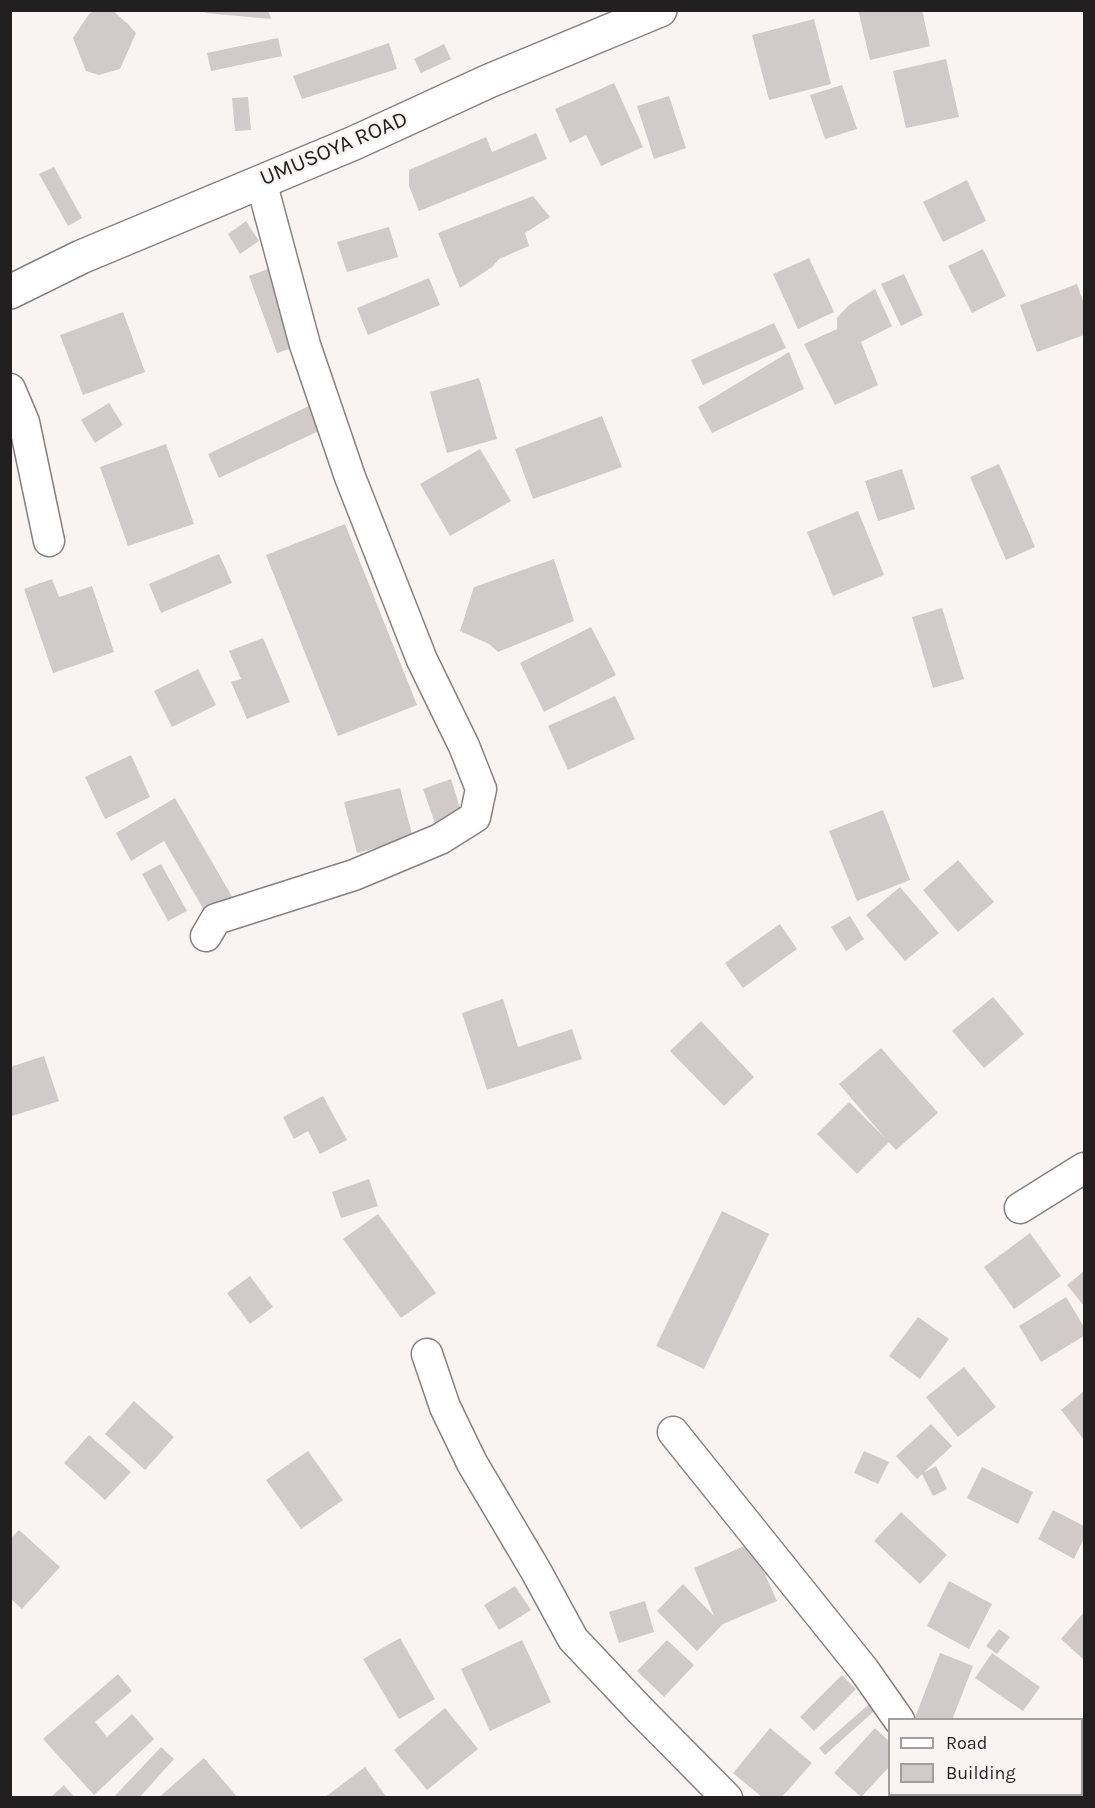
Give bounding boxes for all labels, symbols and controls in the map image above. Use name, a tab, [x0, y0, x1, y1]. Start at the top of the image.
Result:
street label: UMUSOYA ROAD	[256, 106, 412, 192]
legend	[888, 1718, 1083, 1796]
text: Road	[946, 1732, 987, 1754]
text: Building	[946, 1762, 1016, 1784]

